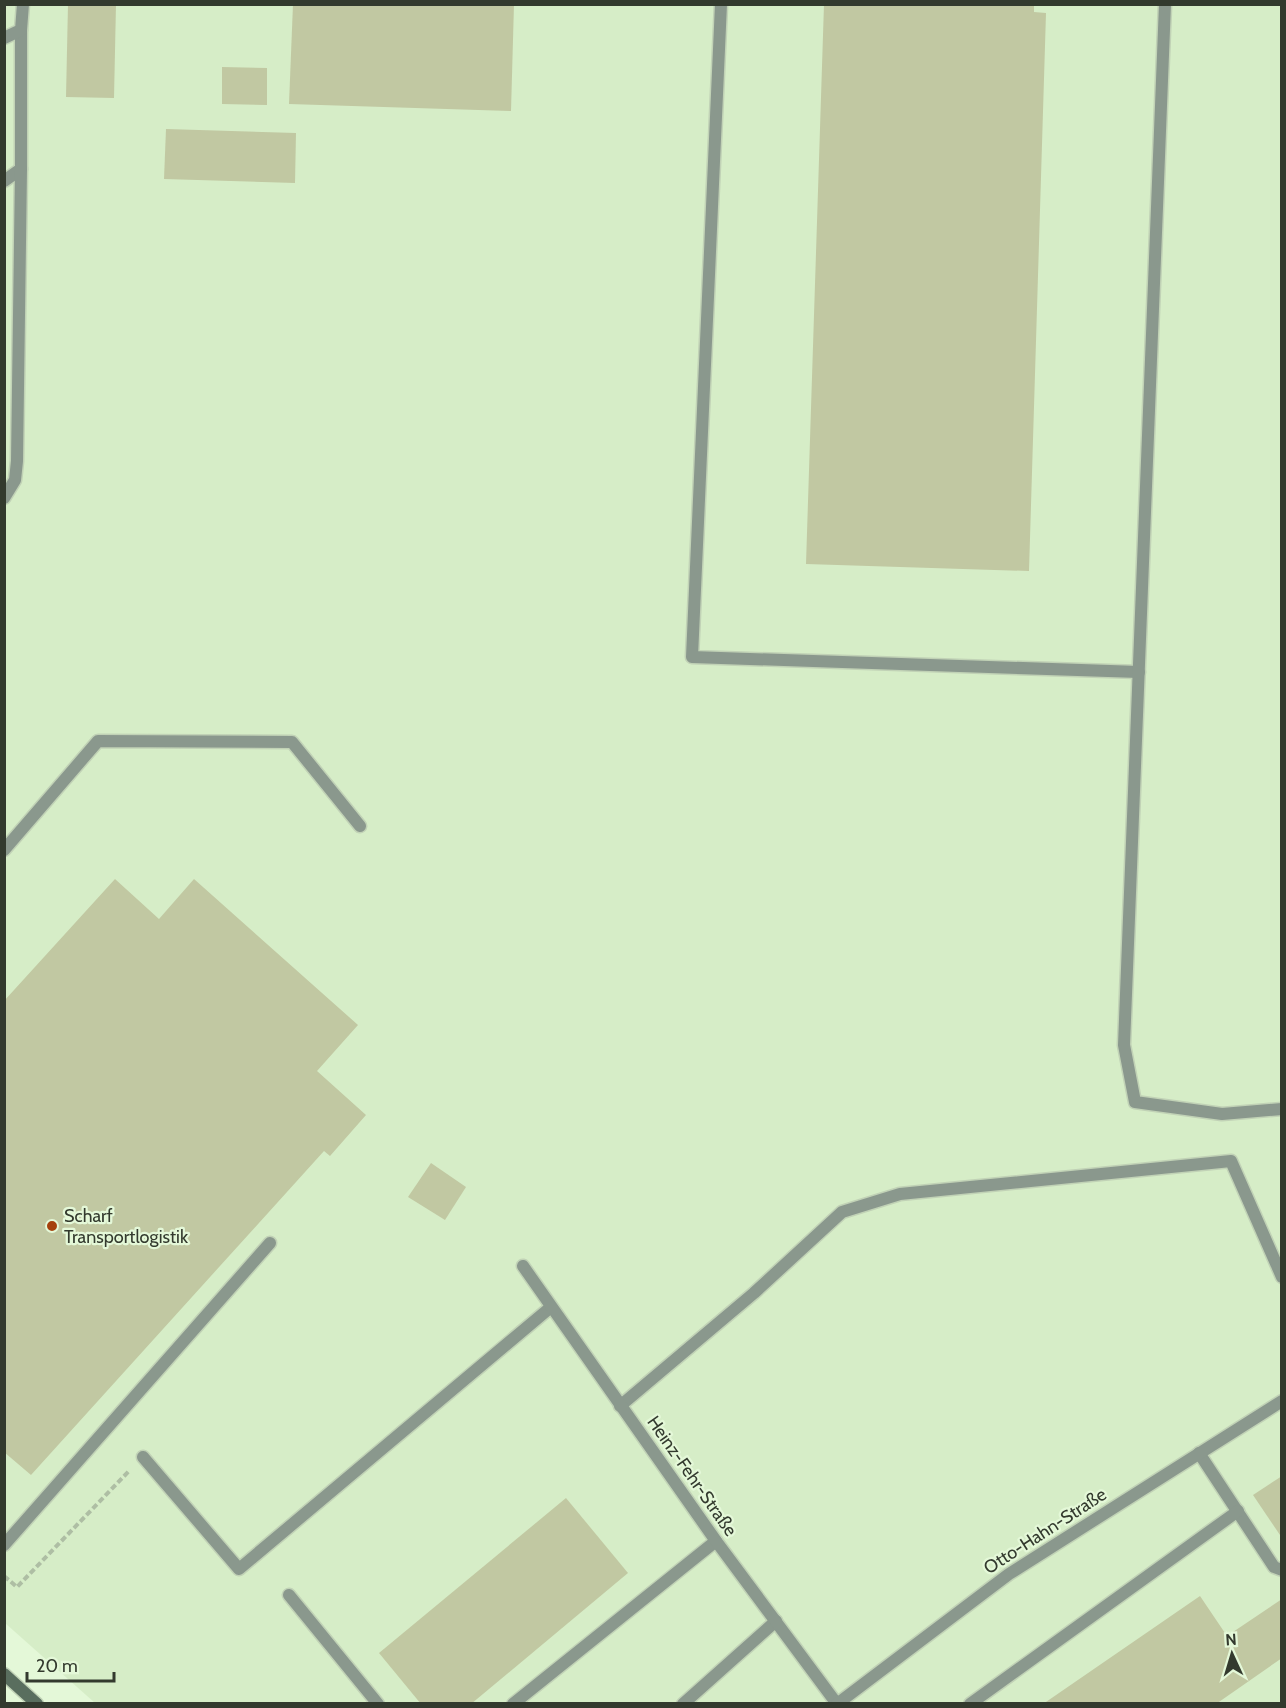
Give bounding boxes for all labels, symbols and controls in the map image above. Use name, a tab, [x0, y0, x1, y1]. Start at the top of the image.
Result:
place label: Scharf Transportlogistik	[64, 1205, 189, 1248]
marker: Scharf Transportlogistik	[45, 1219, 59, 1233]
street label: Heinz-Fehr-Straße	[642, 1412, 742, 1540]
street label: Otto-Hahn-Straße	[980, 1483, 1110, 1579]
north arrow	[1202, 1624, 1262, 1684]
text: N	[1225, 1630, 1237, 1649]
scale bar	[27, 1645, 114, 1683]
text: 20 m	[36, 1655, 78, 1677]

